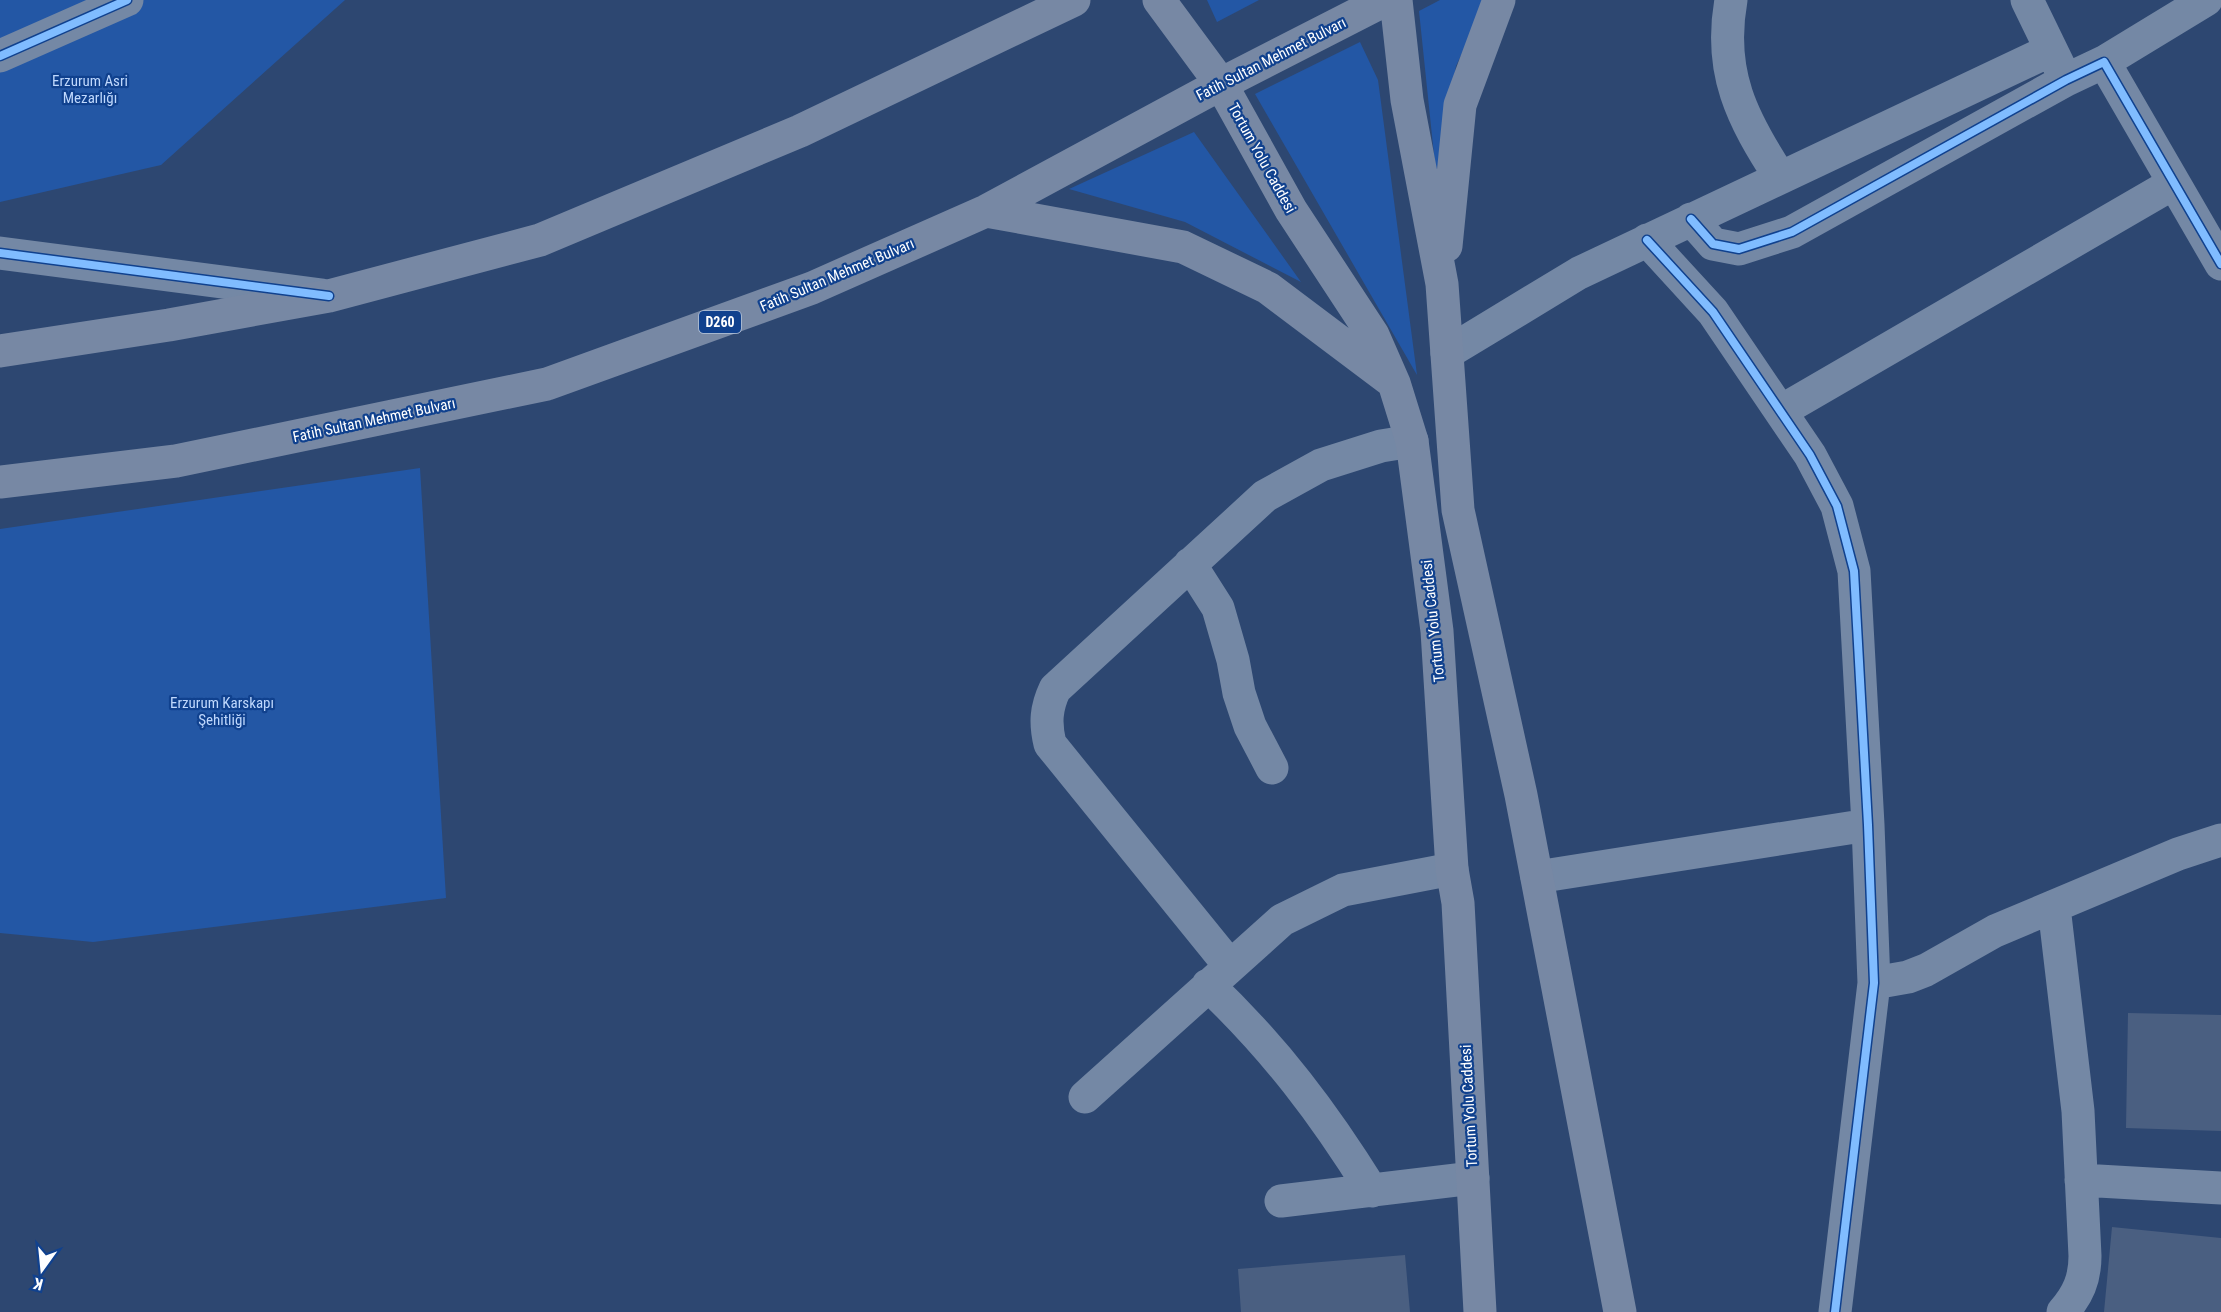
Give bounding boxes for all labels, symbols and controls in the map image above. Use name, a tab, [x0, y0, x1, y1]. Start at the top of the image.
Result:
street label: Fatih Sultan Mehmet Bulvarı	[1193, 13, 1349, 105]
park label: Erzurum Asri Mezarlığı	[52, 72, 128, 107]
street label: Tortum Yolu Caddesi	[1224, 100, 1300, 216]
street label: Fatih Sultan Mehmet Bulvarı	[757, 234, 917, 316]
road number: D260	[699, 311, 741, 333]
street label: Fatih Sultan Mehmet Bulvarı	[291, 394, 457, 446]
street label: Tortum Yolu Caddesi	[1418, 559, 1448, 683]
park label: Erzurum Karskapı Şehitliği	[170, 694, 274, 729]
street label: Tortum Yolu Caddesi	[1457, 1044, 1481, 1168]
north arrow	[12, 1240, 72, 1300]
text: K	[31, 1274, 45, 1294]

